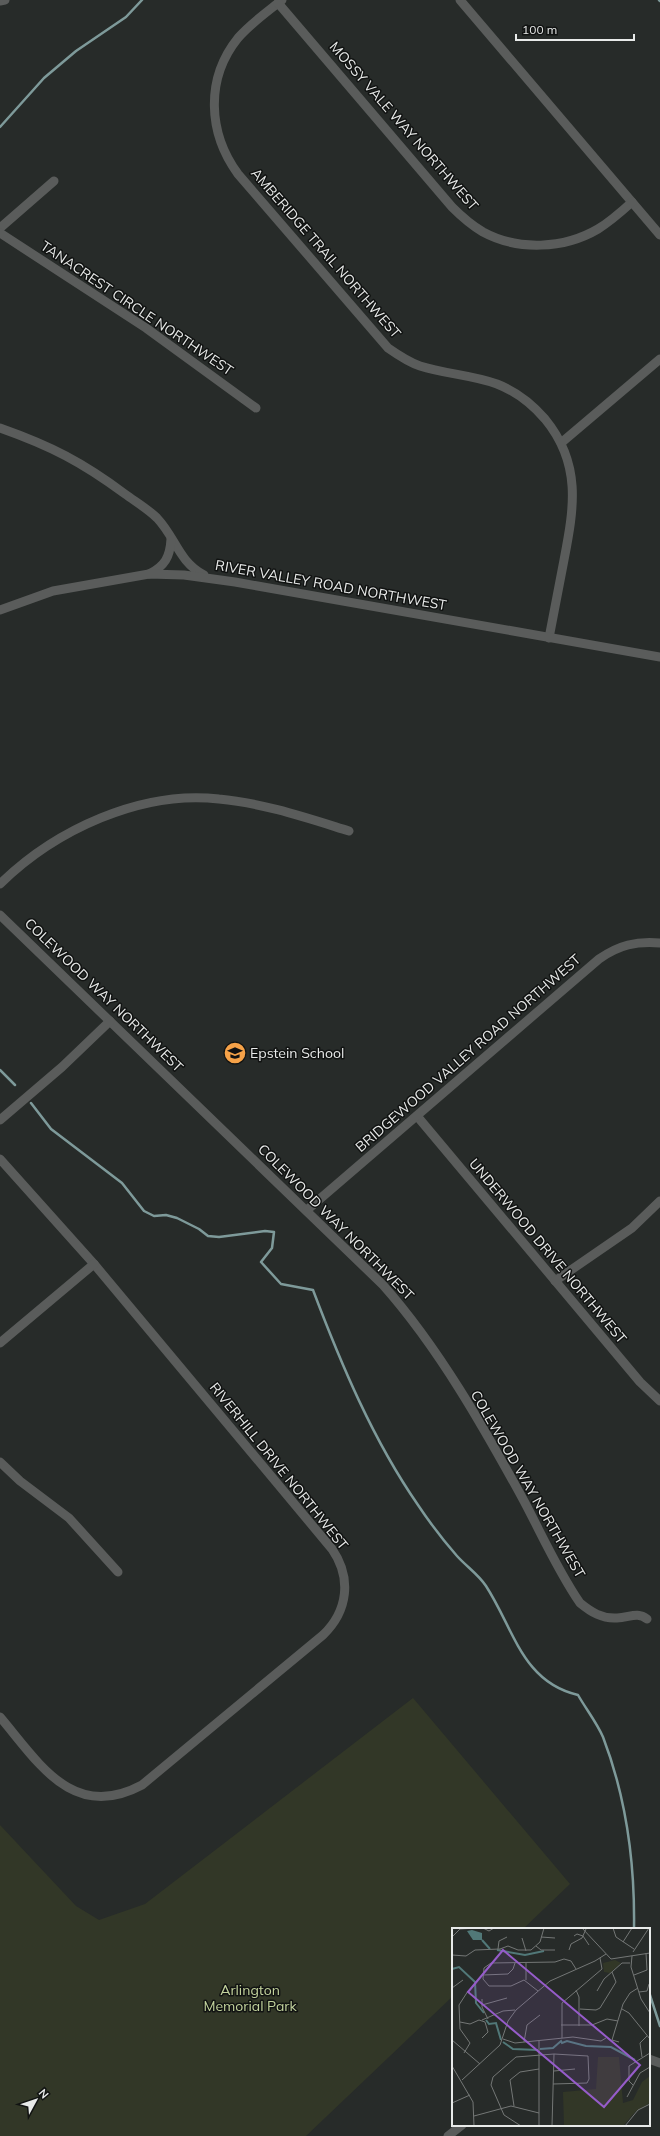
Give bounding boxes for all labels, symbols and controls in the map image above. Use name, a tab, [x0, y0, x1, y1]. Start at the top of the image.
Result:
scale bar	[516, 16, 634, 42]
text: 100 m	[522, 22, 557, 37]
street label: MOSSY VALE WAY NORTHWEST	[326, 38, 483, 215]
street label: AMBERIDGE TRAIL NORTHWEST	[247, 164, 405, 342]
street label: TANACREST CIRCLE NORTHWEST	[37, 237, 237, 380]
street label: RIVER VALLEY ROAD NORTHWEST	[214, 556, 449, 614]
street label: COLEWOOD WAY NORTHWEST	[21, 914, 188, 1076]
street label: BRIDGEWOOD VALLEY ROAD NORTHWEST	[352, 950, 585, 1156]
school or university icon: Epstein School	[222, 1040, 248, 1066]
place label: Epstein School	[250, 1044, 344, 1062]
street label: COLEWOOD WAY NORTHWEST	[254, 1140, 418, 1304]
street label: UNDERWOOD DRIVE NORTHWEST	[465, 1155, 631, 1348]
street label: RIVERHILL DRIVE NORTHWEST	[206, 1379, 352, 1554]
street label: COLEWOOD WAY NORTHWEST	[467, 1387, 589, 1582]
inset map	[452, 1928, 650, 2126]
park label: Arlington Memorial Park	[203, 1981, 297, 2015]
north arrow	[16, 2080, 56, 2120]
text: N	[36, 2086, 52, 2101]

